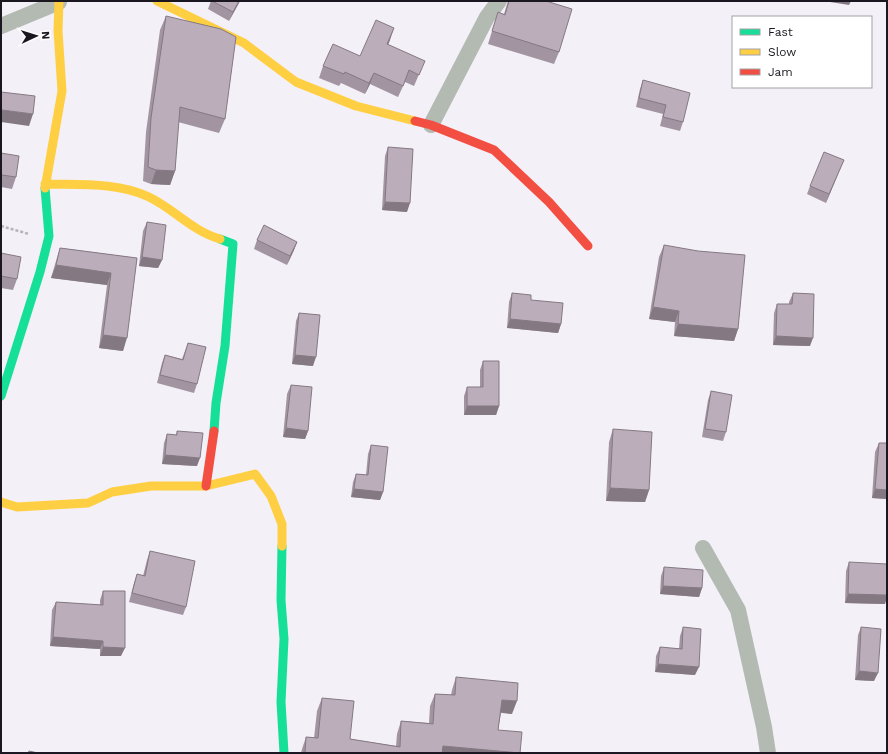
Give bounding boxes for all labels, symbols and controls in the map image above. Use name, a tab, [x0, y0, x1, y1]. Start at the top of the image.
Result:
north arrow	[16, 16, 56, 56]
legend	[732, 16, 872, 88]
text: Fast	[768, 25, 793, 39]
text: N	[39, 31, 52, 40]
text: Slow	[768, 45, 796, 59]
text: Jam	[768, 65, 793, 79]

